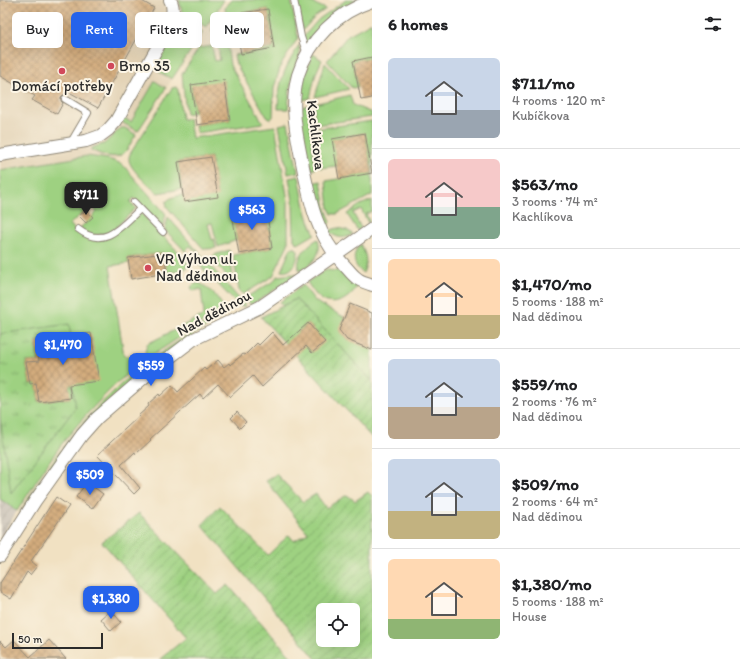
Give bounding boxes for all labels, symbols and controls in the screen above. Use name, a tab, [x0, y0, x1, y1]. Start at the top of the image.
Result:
chip: Buy	[12, 12, 63, 48]
chip: Rent	[71, 12, 127, 48]
chip: Filters	[135, 12, 202, 48]
chip: New	[210, 12, 264, 48]
icon: filters	[702, 13, 724, 35]
text: 6 homes	[388, 14, 448, 34]
place label: Brno 35	[119, 57, 170, 75]
marker: Brno 35	[106, 61, 116, 71]
marker: Domácí potřeby	[57, 66, 67, 76]
text: $711/mo	[512, 73, 575, 93]
icon: home	[420, 74, 468, 122]
place label: Domácí potřeby	[11, 77, 113, 95]
text: 4 rooms · 120 m²	[512, 93, 605, 108]
street label: Kachlíkova	[303, 99, 329, 171]
text: Kubíčkova	[512, 108, 570, 123]
text: $563/mo	[512, 174, 578, 194]
icon: home	[420, 175, 468, 223]
pin: $711	[62, 182, 110, 216]
text: $711	[73, 187, 99, 202]
text: 3 rooms · 74 m²	[512, 194, 598, 209]
pin: $563	[228, 197, 276, 231]
text: $563	[238, 202, 266, 217]
text: Kachlíkova	[512, 209, 573, 224]
place label: VR Výhon ul. Nad dědinou	[156, 250, 237, 285]
marker: VR Výhon ul. Nad dědinou	[143, 263, 153, 273]
text: $1,470/mo	[512, 274, 592, 294]
icon: home	[420, 275, 468, 323]
street label: Nad dědinou	[174, 286, 254, 340]
text: 5 rooms · 188 m²	[512, 294, 604, 309]
text: Nad dědinou	[512, 309, 582, 324]
pin: $1,470	[30, 332, 96, 366]
text: $1,470	[44, 337, 82, 352]
pin: $559	[127, 353, 175, 387]
text: $559	[137, 358, 165, 373]
text: $559/mo	[512, 374, 577, 394]
icon: home	[420, 375, 468, 423]
text: 2 rooms · 76 m²	[512, 394, 597, 409]
text: Nad dědinou	[512, 409, 582, 424]
pin: $509	[66, 462, 114, 496]
text: $509	[76, 467, 104, 482]
text: $509/mo	[512, 474, 579, 494]
icon: home	[420, 475, 468, 523]
text: 2 rooms · 64 m²	[512, 494, 598, 509]
text: Nad dědinou	[512, 509, 582, 524]
text: $1,380/mo	[512, 574, 592, 594]
icon: home	[420, 575, 468, 623]
pin: $1,380	[78, 586, 144, 620]
text: $1,380	[92, 591, 130, 606]
text: 5 rooms · 188 m²	[512, 594, 604, 609]
map controls	[316, 603, 360, 647]
button: locate	[316, 603, 360, 647]
text: House	[512, 609, 547, 624]
scale bar	[12, 631, 103, 650]
text: 50 m	[18, 633, 42, 646]

